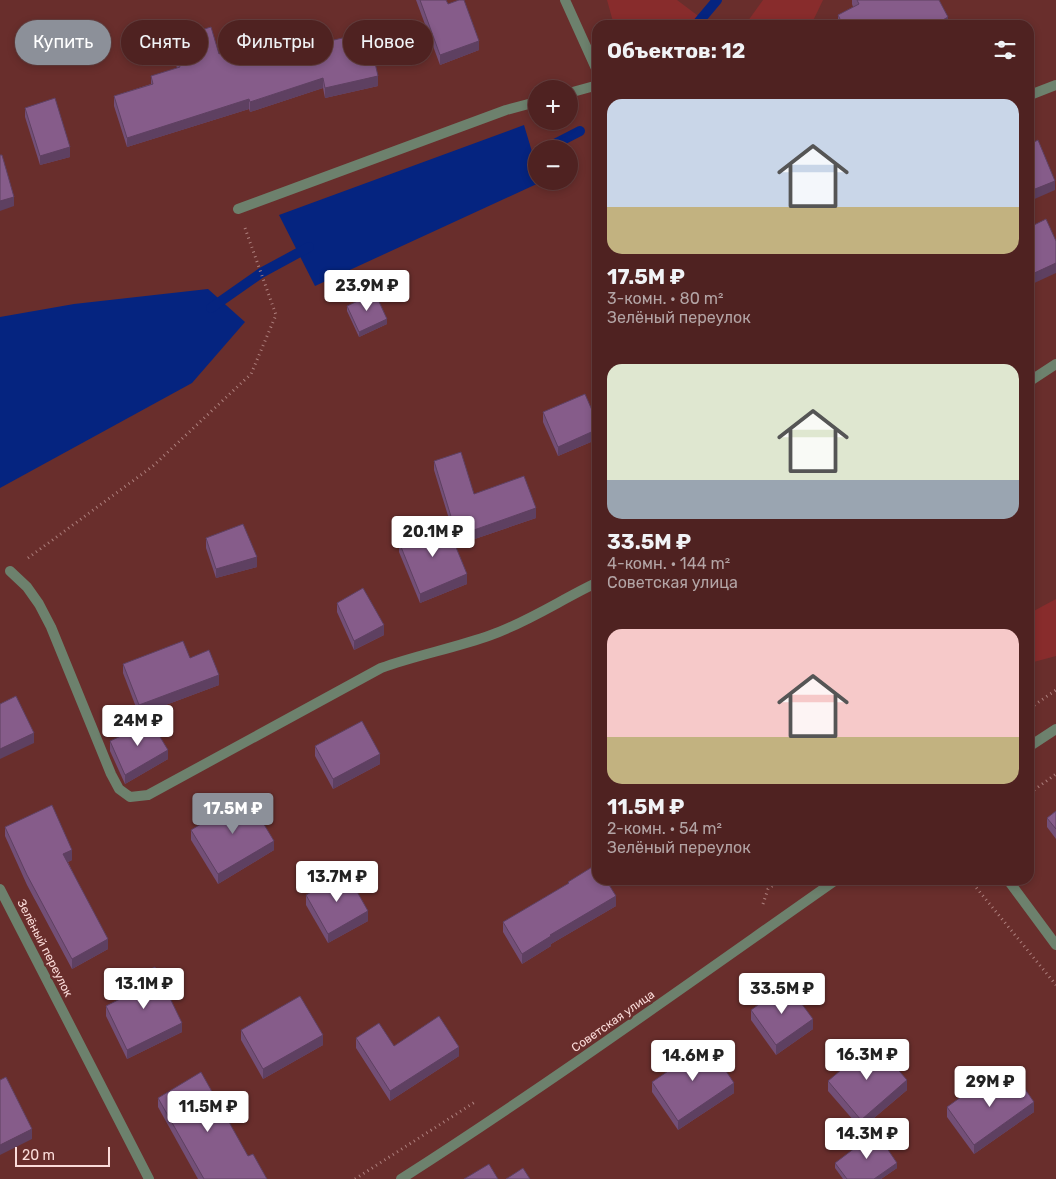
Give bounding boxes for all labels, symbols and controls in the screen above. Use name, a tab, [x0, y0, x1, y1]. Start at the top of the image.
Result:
chip: Купить	[15, 20, 111, 65]
chip: Снять	[121, 20, 208, 65]
chip: Фильтры	[218, 20, 333, 65]
chip: Новое	[343, 20, 433, 65]
icon: filters	[991, 36, 1019, 64]
text: Объектов: 12	[607, 38, 745, 63]
map controls	[528, 80, 578, 190]
button: +	[528, 80, 578, 130]
icon: home	[768, 131, 858, 221]
button: −	[528, 140, 578, 190]
text: 17.5M ₽	[607, 264, 685, 289]
pin: 23.9M ₽	[321, 270, 413, 312]
text: 23.9M ₽	[335, 276, 399, 295]
text: 3-комн. · 80 m²	[607, 289, 723, 308]
text: Зелёный переулок	[607, 308, 751, 327]
icon: home	[768, 396, 858, 486]
pin: 20.1M ₽	[387, 516, 479, 558]
text: 20.1M ₽	[403, 522, 463, 541]
text: 33.5M ₽	[607, 529, 691, 554]
text: 4-комн. · 144 m²	[607, 554, 730, 573]
text: Советская улица	[607, 573, 738, 592]
icon: home	[768, 661, 858, 751]
pin: 24M ₽	[103, 704, 173, 747]
text: 24M ₽	[113, 711, 163, 730]
pin: 17.5M ₽	[187, 792, 279, 835]
text: 11.5M ₽	[607, 794, 684, 819]
text: 17.5M ₽	[203, 799, 263, 818]
text: 2-комн. · 54 m²	[607, 819, 722, 838]
text: Зелёный переулок	[607, 838, 751, 857]
pin: 13.7M ₽	[291, 860, 383, 903]
text: 13.7M ₽	[307, 867, 367, 886]
street label: Зелёный переулок	[14, 897, 76, 1000]
pin: 13.1M ₽	[98, 968, 190, 1010]
pin: 33.5M ₽	[736, 972, 828, 1015]
text: 13.1M ₽	[115, 974, 173, 993]
text: 33.5M ₽	[750, 979, 814, 998]
street label: Советская улица	[569, 987, 657, 1055]
pin: 16.3M ₽	[821, 1038, 913, 1081]
pin: 14.6M ₽	[647, 1040, 739, 1082]
text: 16.3M ₽	[836, 1045, 898, 1064]
text: 14.6M ₽	[662, 1046, 724, 1065]
pin: 29M ₽	[955, 1066, 1025, 1108]
text: 29M ₽	[966, 1072, 1014, 1091]
pin: 11.5M ₽	[162, 1090, 254, 1133]
text: 11.5M ₽	[179, 1097, 237, 1116]
pin: 14.3M ₽	[821, 1118, 913, 1160]
text: 14.3M ₽	[836, 1124, 898, 1143]
scale bar	[15, 1144, 110, 1167]
text: 20 m	[22, 1147, 55, 1164]

